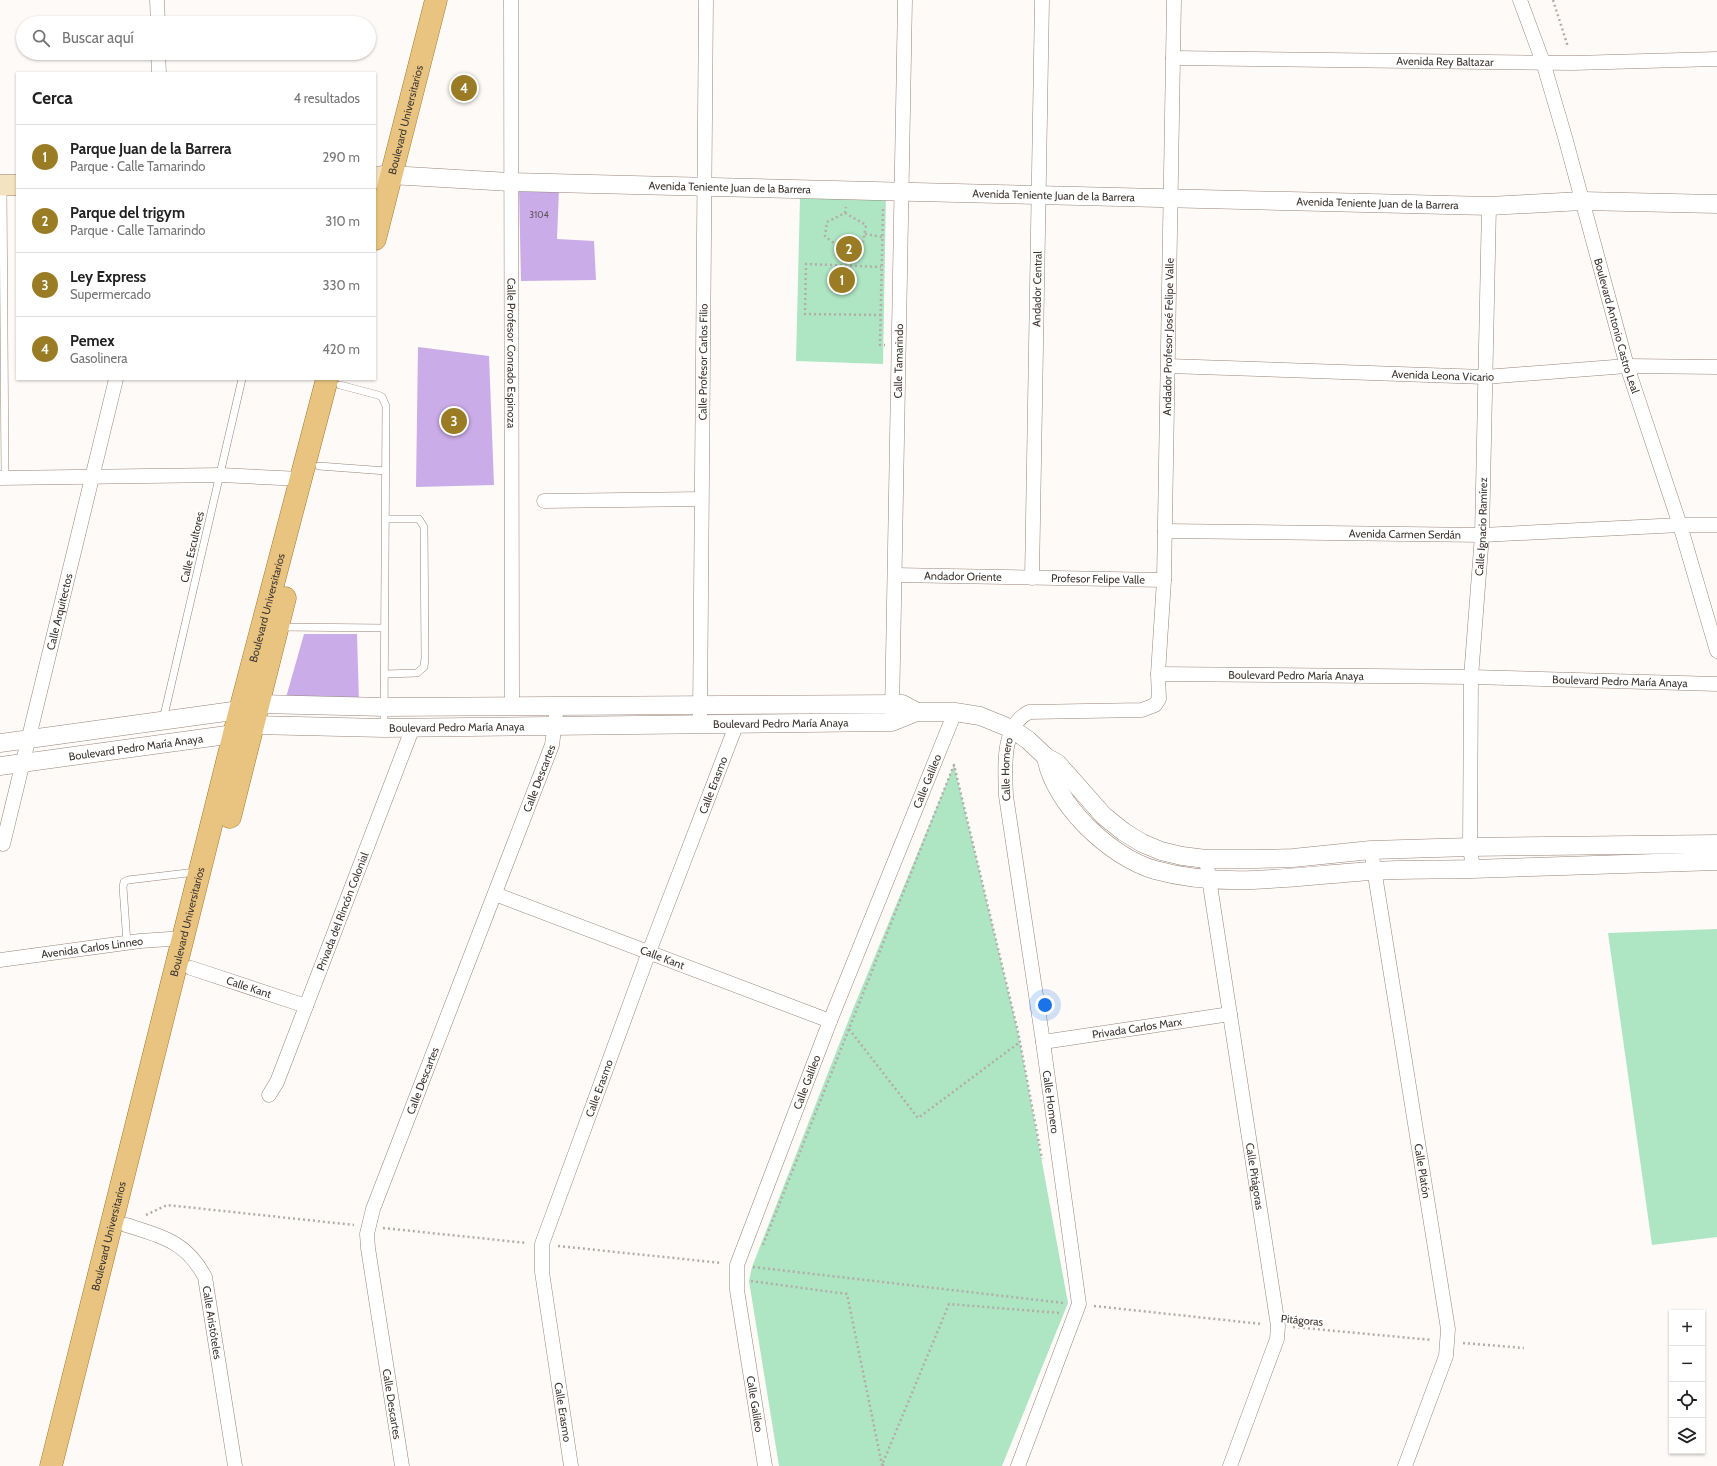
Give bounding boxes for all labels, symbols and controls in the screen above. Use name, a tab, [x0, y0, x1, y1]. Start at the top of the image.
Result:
search box	[16, 16, 376, 60]
icon: search	[30, 27, 52, 49]
text: Buscar aquí	[62, 29, 134, 47]
street label: Avenida Rey Baltazar	[1396, 54, 1494, 69]
street label: Boulevard Universitarios	[385, 63, 426, 176]
pin: 4	[451, 73, 477, 103]
text: Cerca	[32, 88, 73, 108]
text: 4 resultados	[293, 90, 360, 106]
text: Parque Juan de la Barrera	[70, 140, 232, 158]
text: 1	[43, 149, 47, 165]
text: 290 m	[322, 149, 360, 165]
text: Parque · Calle Tamarindo	[70, 158, 206, 174]
street label: Avenida Teniente Juan de la Barrera	[648, 178, 812, 196]
street label: Avenida Teniente Juan de la Barrera	[972, 186, 1136, 204]
street label: Avenida Teniente Juan de la Barrera	[1296, 194, 1460, 212]
text: Parque del trigym	[70, 204, 185, 222]
house number: 3104	[529, 209, 549, 220]
text: 2	[42, 213, 48, 229]
text: 310 m	[325, 213, 360, 229]
text: Parque · Calle Tamarindo	[70, 222, 206, 238]
pin: 2	[836, 234, 862, 264]
street label: Andador Central	[1029, 251, 1045, 327]
street label: Andador Profesor José Felipe Valle	[1160, 257, 1177, 416]
street label: Boulevard Antonio Castro Leal	[1591, 257, 1643, 396]
pin: 1	[829, 265, 855, 295]
text: Ley Express	[70, 268, 146, 286]
text: 3	[41, 277, 49, 293]
text: 330 m	[323, 277, 360, 293]
street label: Calle Profesor Conrado Espinoza	[504, 278, 519, 429]
text: Supermercado	[70, 286, 151, 302]
street label: Calle Profesor Carlos Filio	[695, 303, 710, 421]
street label: Calle Tamarindo	[891, 323, 906, 399]
text: Pemex	[70, 332, 115, 350]
text: 4	[41, 341, 49, 357]
text: 420 m	[322, 341, 360, 357]
text: Gasolinera	[70, 350, 128, 366]
street label: Avenida Leona Vicario	[1391, 367, 1495, 384]
pin: 3	[441, 406, 467, 436]
street label: Calle Ignacio Ramírez	[1472, 477, 1490, 576]
street label: Calle Escultores	[177, 510, 207, 584]
street label: Avenida Carmen Serdán	[1349, 526, 1461, 542]
street label: Boulevard Universitarios	[246, 551, 288, 664]
street label: Andador Oriente	[924, 569, 1002, 584]
street label: Profesor Felipe Valle	[1051, 571, 1145, 587]
street label: Calle Arquitectos	[43, 572, 76, 651]
street label: Boulevard Pedro María Anaya	[1228, 668, 1365, 683]
street label: Boulevard Pedro María Anaya	[1552, 672, 1689, 690]
street label: Boulevard Pedro María Anaya	[713, 716, 849, 731]
street label: Boulevard Pedro María Anaya	[389, 719, 525, 735]
street label: Boulevard Pedro María Anaya	[68, 731, 204, 764]
street label: Calle Homero	[998, 736, 1016, 802]
street label: Calle Descartes	[520, 742, 559, 814]
street label: Calle Galileo	[910, 752, 944, 810]
street label: Calle Erasmo	[696, 754, 731, 816]
street label: Privada del Rincón Colonial	[313, 850, 372, 973]
street label: Boulevard Universitarios	[167, 865, 208, 978]
street label: Avenida Carlos Linneo	[40, 934, 144, 961]
street label: Calle Kant	[638, 943, 687, 972]
street label: Calle Kant	[225, 973, 274, 1001]
your location	[1035, 995, 1055, 1015]
street label: Privada Carlos Marx	[1091, 1014, 1184, 1042]
street label: Calle Descartes	[403, 1044, 442, 1116]
street label: Calle Galileo	[790, 1053, 823, 1111]
street label: Calle Erasmo	[582, 1058, 616, 1119]
street label: Calle Homero	[1040, 1070, 1062, 1134]
street label: Calle Pitágoras	[1243, 1142, 1267, 1211]
street label: Calle Platón	[1411, 1142, 1434, 1199]
street label: Boulevard Universitarios	[88, 1180, 129, 1292]
street label: Calle Aristóteles	[199, 1285, 225, 1361]
map controls	[1669, 1310, 1705, 1454]
button: +	[1669, 1310, 1705, 1346]
street label: Pitágoras	[1280, 1311, 1324, 1329]
button: −	[1669, 1346, 1705, 1382]
street label: Calle Descartes	[380, 1368, 405, 1441]
street label: Calle Galileo	[744, 1375, 766, 1433]
street label: Calle Erasmo	[551, 1381, 575, 1443]
button: locate	[1669, 1382, 1705, 1418]
button: layers	[1669, 1418, 1705, 1454]

